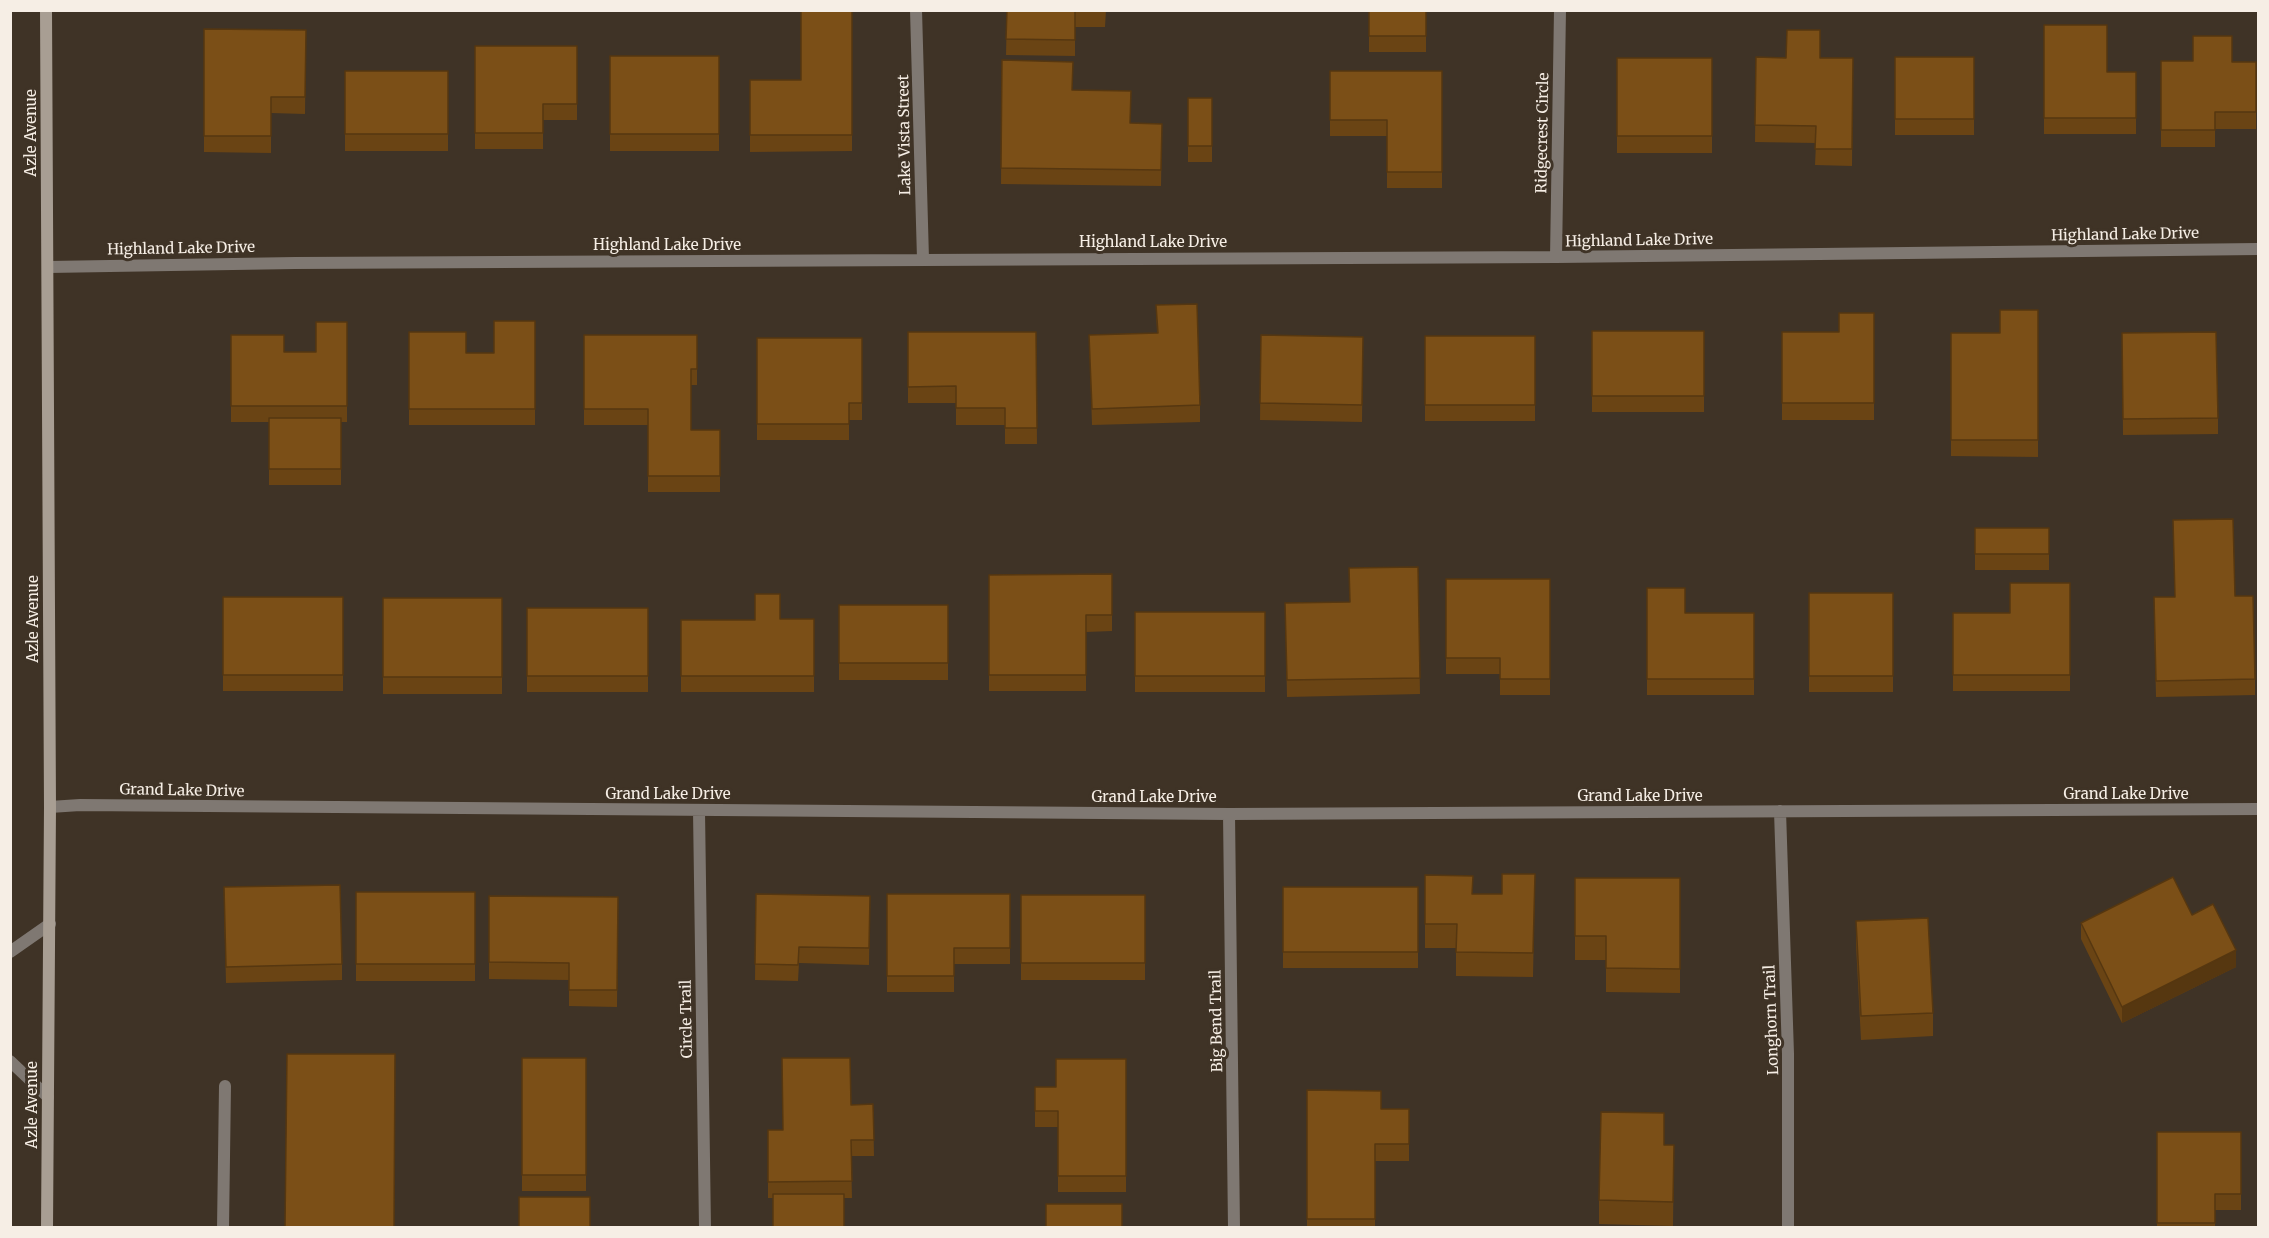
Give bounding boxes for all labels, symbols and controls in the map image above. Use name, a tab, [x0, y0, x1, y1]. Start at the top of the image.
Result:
street label: Ridgecrest Circle	[1533, 72, 1553, 194]
street label: Lake Vista Street	[895, 74, 915, 196]
street label: Azle Avenue	[23, 89, 41, 177]
street label: Highland Lake Drive	[2051, 225, 2199, 245]
street label: Highland Lake Drive	[1565, 231, 1713, 251]
street label: Highland Lake Drive	[1079, 234, 1227, 252]
street label: Highland Lake Drive	[593, 237, 741, 255]
street label: Highland Lake Drive	[107, 239, 255, 259]
street label: Azle Avenue	[25, 575, 43, 663]
street label: Grand Lake Drive	[119, 781, 245, 801]
street label: Grand Lake Drive	[605, 786, 731, 804]
street label: Grand Lake Drive	[2063, 786, 2189, 804]
street label: Grand Lake Drive	[1577, 788, 1703, 806]
street label: Grand Lake Drive	[1091, 789, 1217, 807]
street label: Longhorn Trail	[1761, 965, 1783, 1075]
street label: Big Bend Trail	[1207, 970, 1227, 1072]
street label: Circle Trail	[677, 979, 697, 1059]
street label: Azle Avenue	[24, 1061, 42, 1149]

